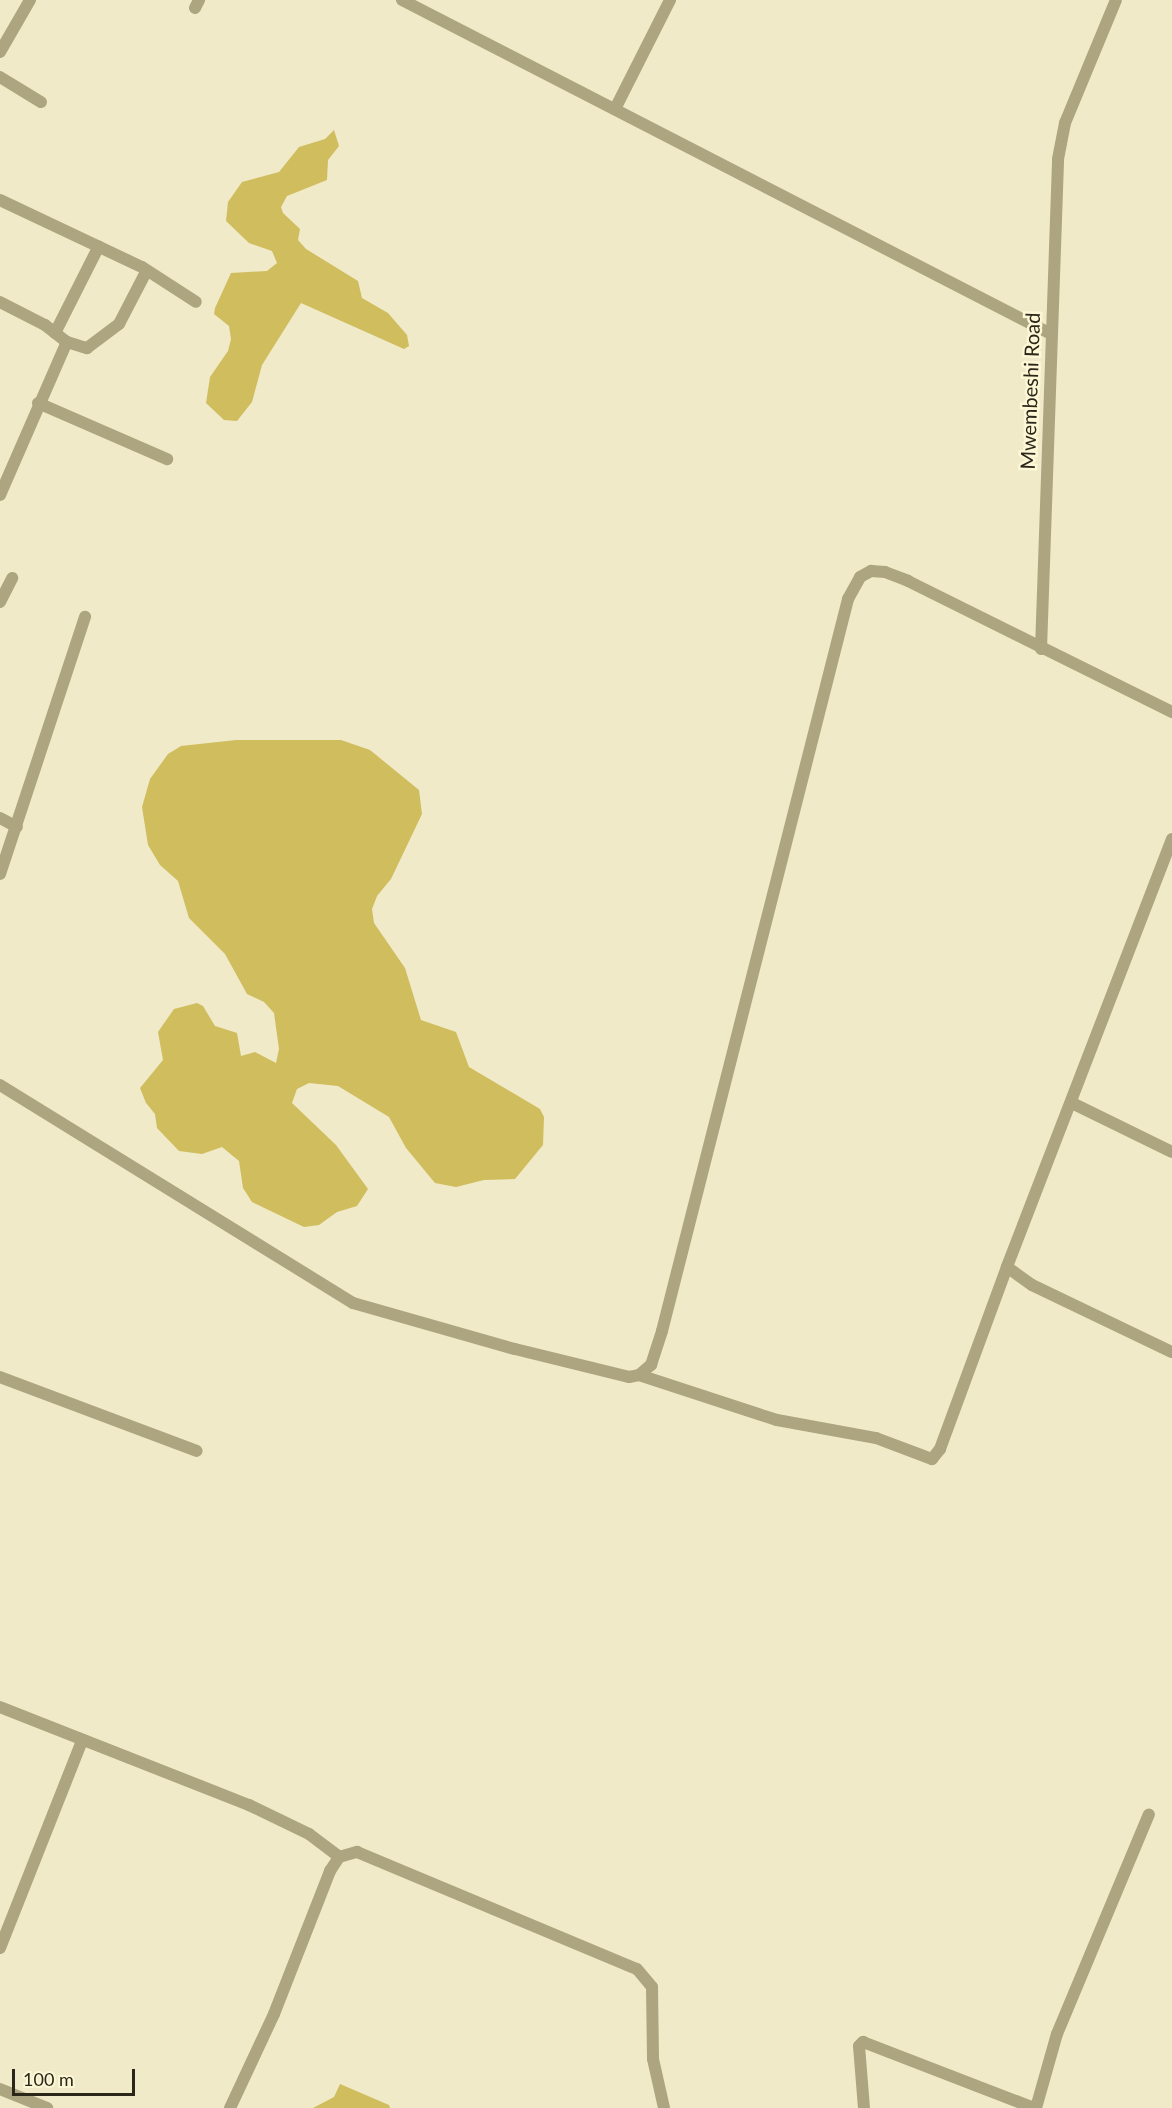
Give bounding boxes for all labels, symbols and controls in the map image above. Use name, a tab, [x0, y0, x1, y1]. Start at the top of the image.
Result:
street label: Mwembeshi Road	[1015, 312, 1045, 470]
scale bar	[15, 2057, 138, 2095]
text: 100 m	[23, 2068, 74, 2090]

